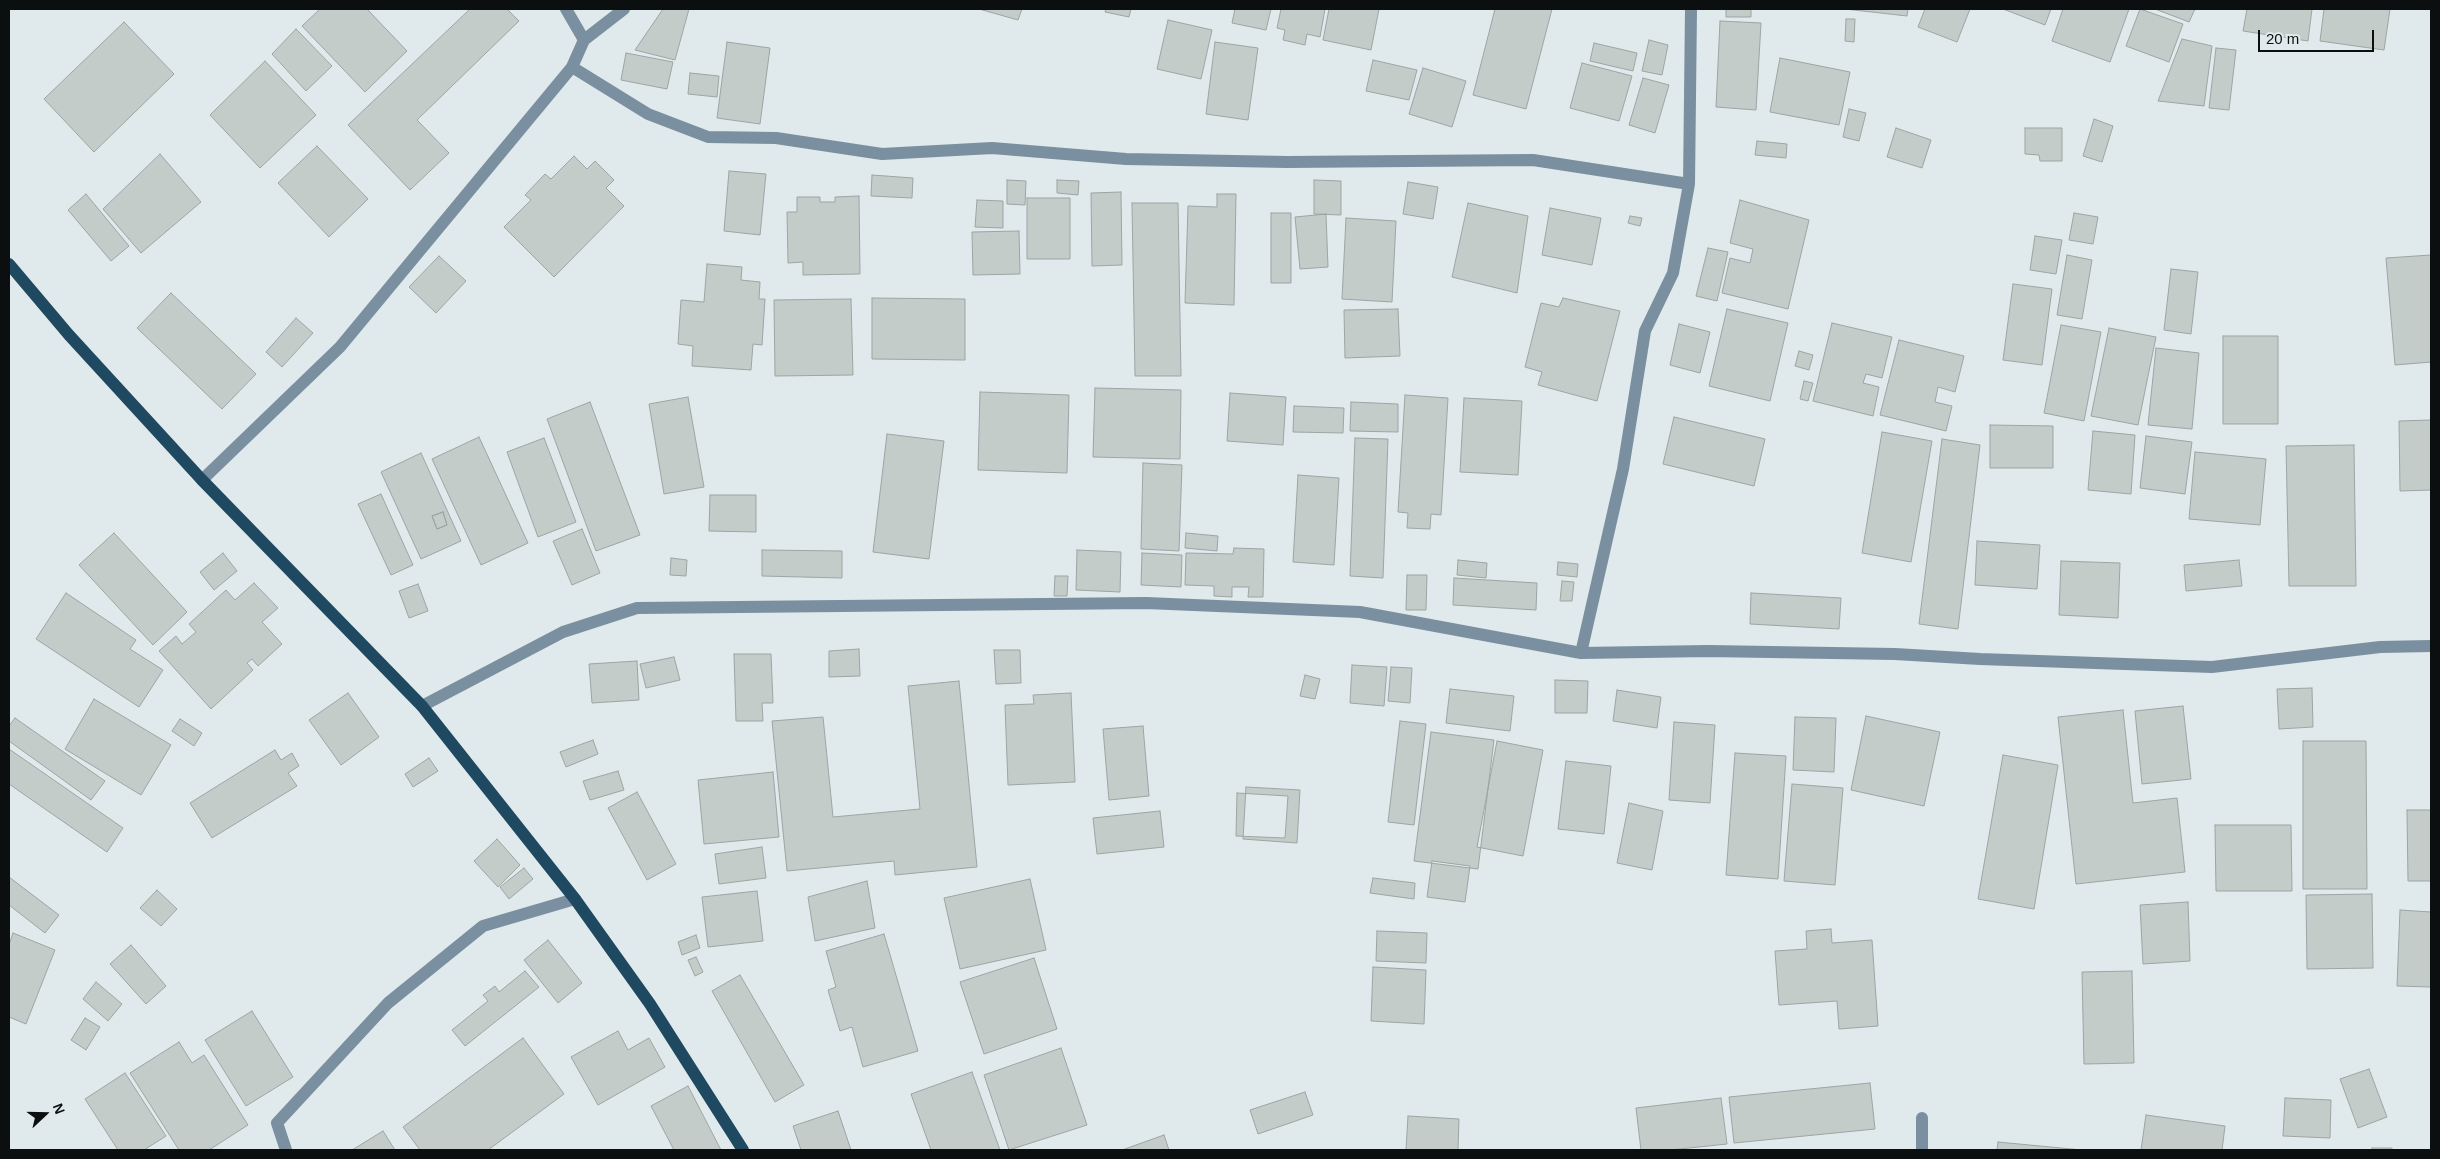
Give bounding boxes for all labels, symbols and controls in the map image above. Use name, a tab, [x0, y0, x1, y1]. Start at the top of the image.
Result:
scale bar	[2260, 20, 2376, 52]
text: 20 m	[2266, 30, 2299, 47]
north arrow	[20, 1089, 70, 1139]
text: N	[50, 1101, 68, 1116]

